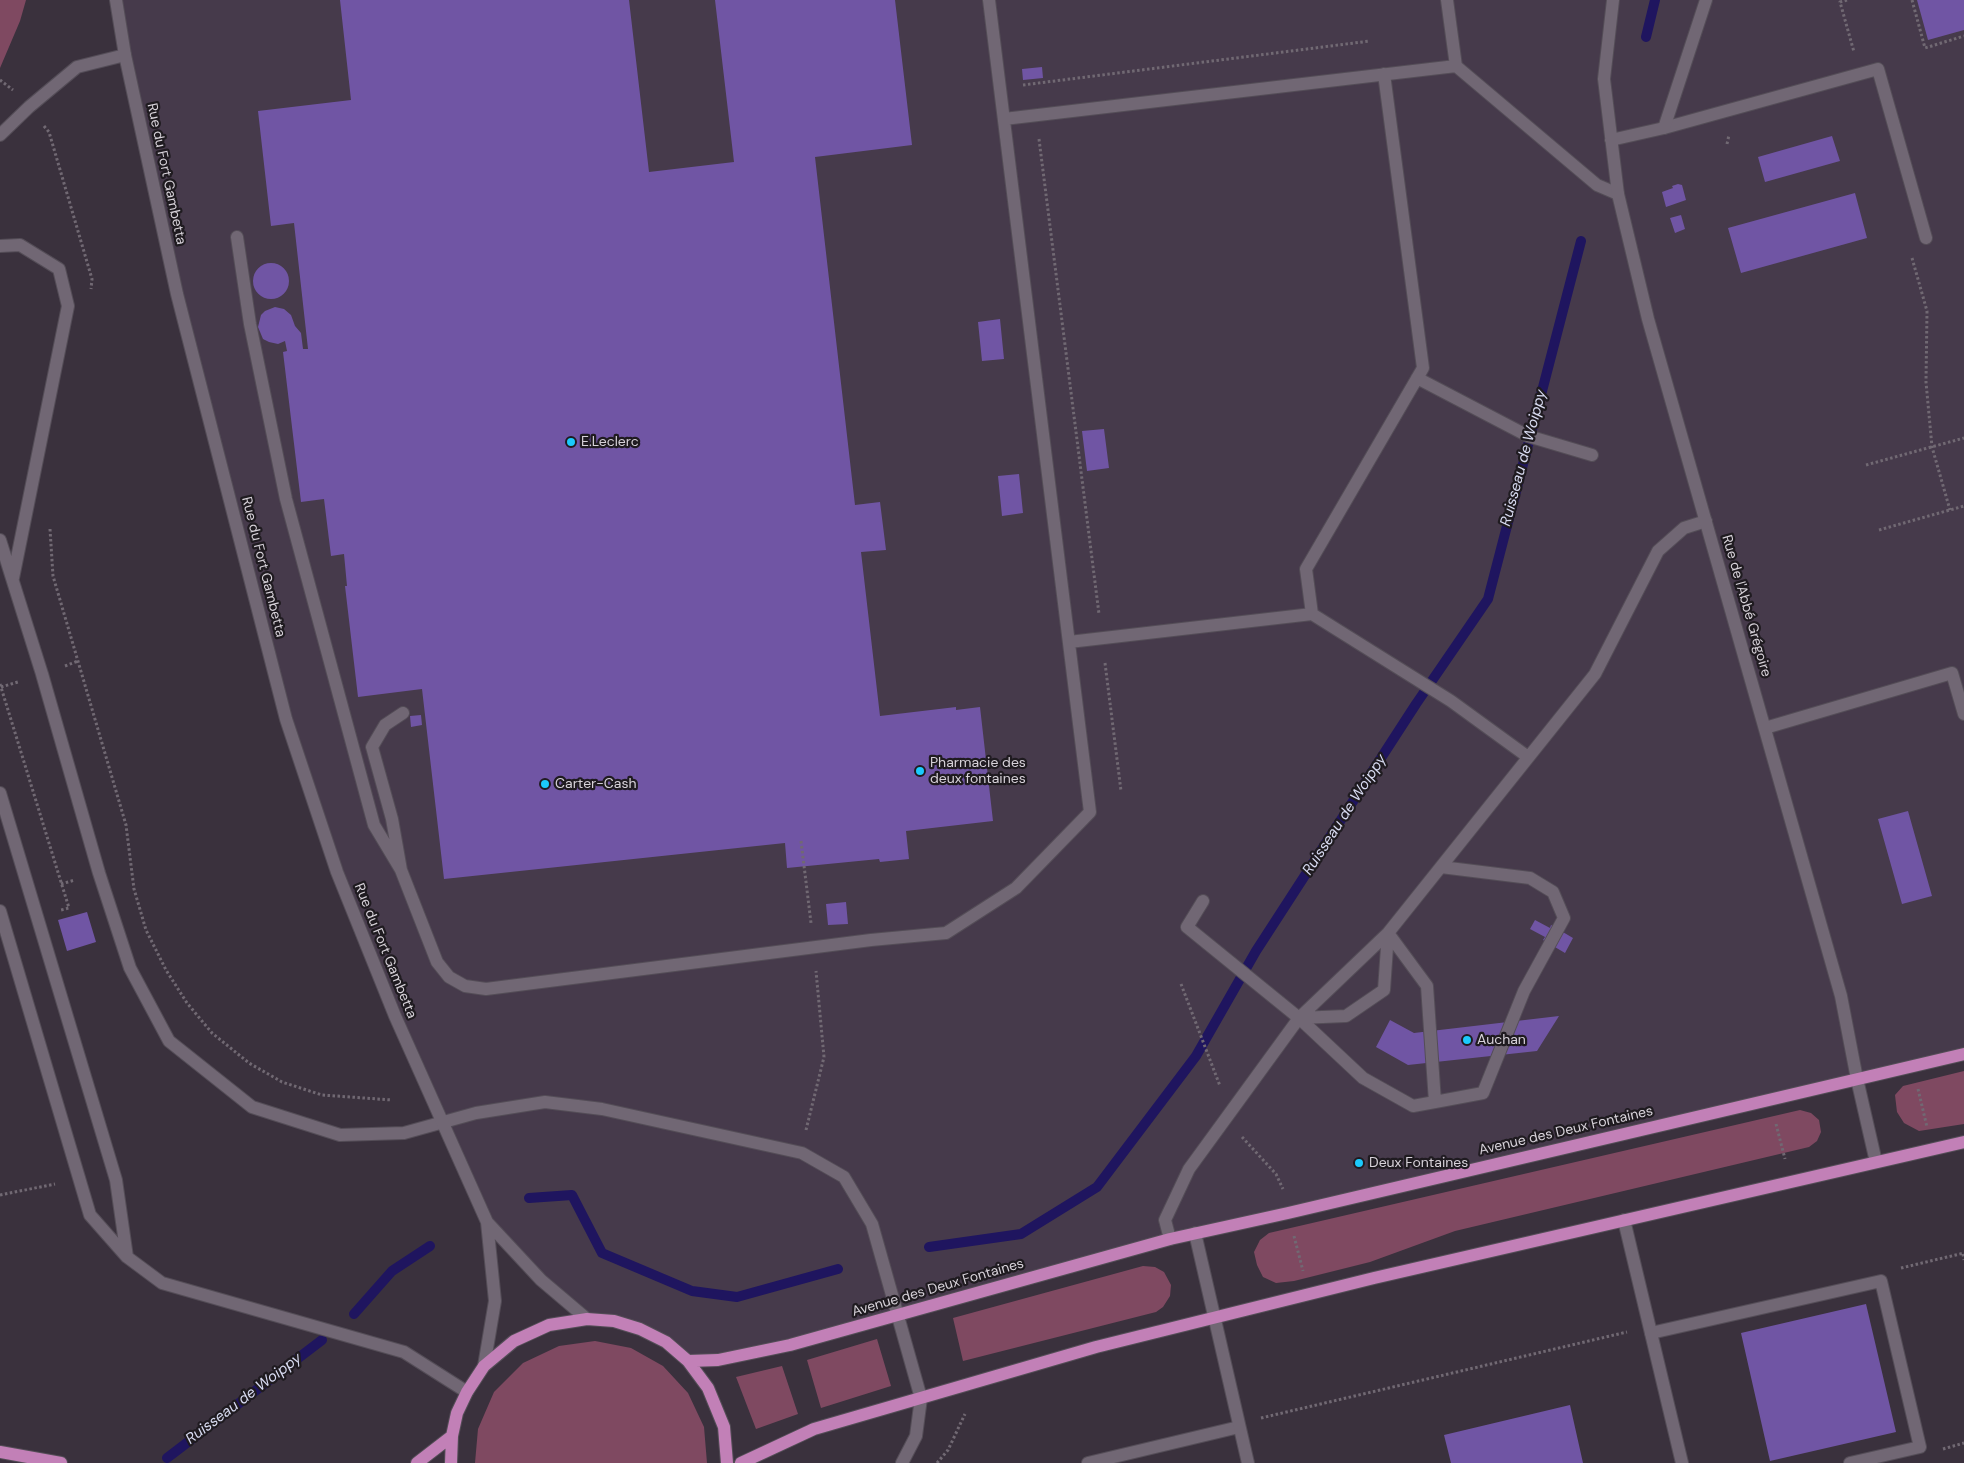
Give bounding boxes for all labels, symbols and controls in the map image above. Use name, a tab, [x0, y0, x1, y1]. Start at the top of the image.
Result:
street label: Rue du Fort Gambetta	[143, 102, 189, 246]
water label: Ruisseau de Woippy	[1497, 388, 1551, 528]
place label: E.Leclerc	[581, 434, 639, 450]
marker: E.Leclerc	[565, 436, 577, 448]
street label: Rue du Fort Gambetta	[237, 495, 289, 639]
street label: Rue de l'Abbé Grégoire	[1718, 533, 1774, 679]
water label: Ruisseau de Woippy	[1299, 751, 1391, 879]
place label: Pharmacie des deux fontaines	[930, 755, 1026, 788]
marker: Pharmacie des deux fontaines	[914, 765, 926, 777]
place label: Carter-Cash	[555, 776, 637, 792]
marker: Carter-Cash	[539, 778, 551, 790]
street label: Rue du Fort Gambetta	[350, 881, 420, 1021]
place label: Auchan	[1477, 1032, 1526, 1048]
marker: Auchan	[1461, 1034, 1473, 1046]
street label: Avenue des Deux Fontaines	[1477, 1103, 1655, 1159]
place label: Deux Fontaines	[1369, 1155, 1468, 1171]
marker: Deux Fontaines	[1353, 1157, 1365, 1169]
street label: Avenue des Deux Fontaines	[850, 1255, 1026, 1321]
water label: Ruisseau de Woippy	[182, 1349, 306, 1449]

